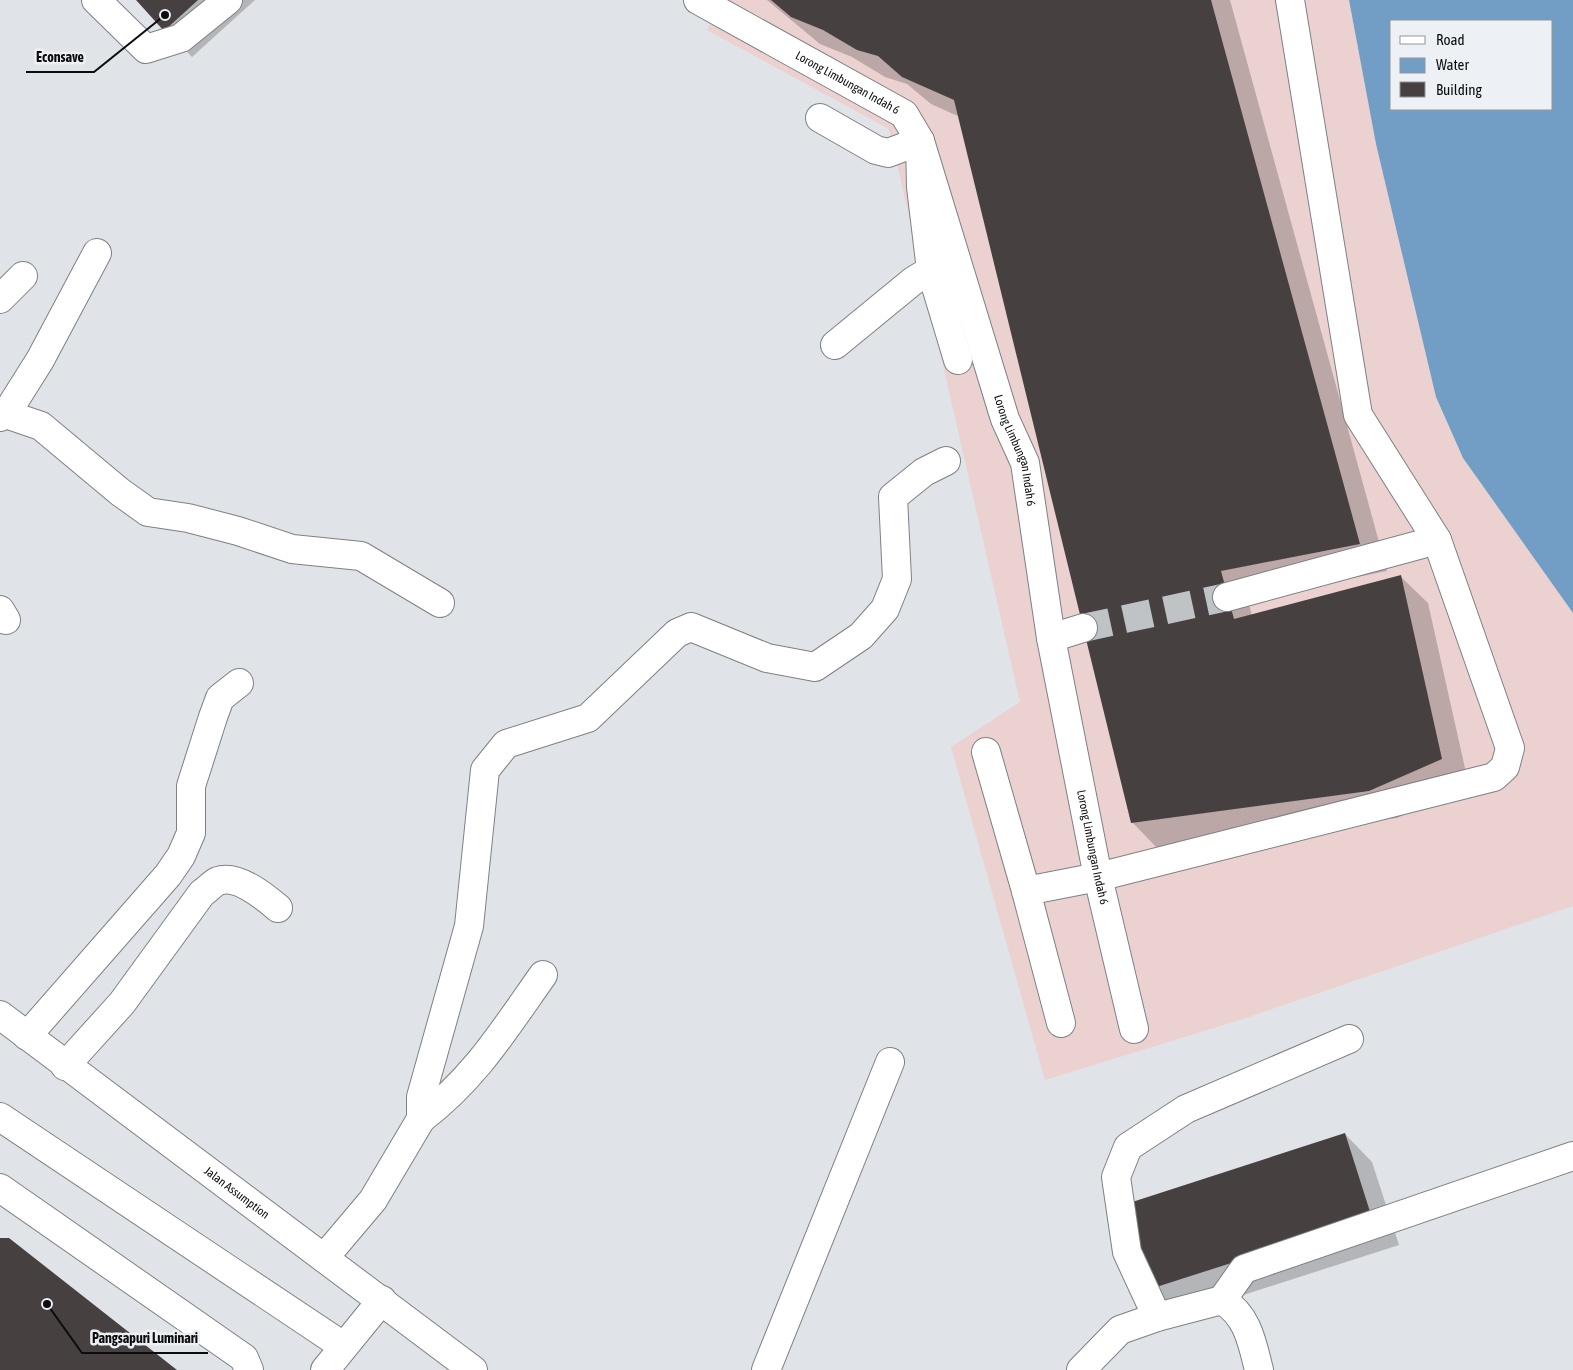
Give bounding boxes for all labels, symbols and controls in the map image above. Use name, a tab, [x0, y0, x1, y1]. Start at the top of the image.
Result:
legend	[1390, 20, 1553, 110]
text: Road	[1436, 31, 1465, 48]
callout: Econsave	[26, 43, 94, 72]
street label: Lorong Limbungan Indah 6	[793, 48, 902, 117]
text: Econsave	[36, 49, 84, 65]
text: Water	[1436, 56, 1469, 73]
text: Building	[1436, 81, 1482, 98]
street label: Lorong Limbungan Indah 6	[991, 393, 1038, 507]
street label: Lorong Limbungan Indah 6	[1074, 789, 1111, 906]
street label: Jalan Assumption	[201, 1164, 272, 1222]
callout: Pangsapuri Luminari	[82, 1324, 208, 1353]
text: Pangsapuri Luminari	[92, 1330, 198, 1346]

